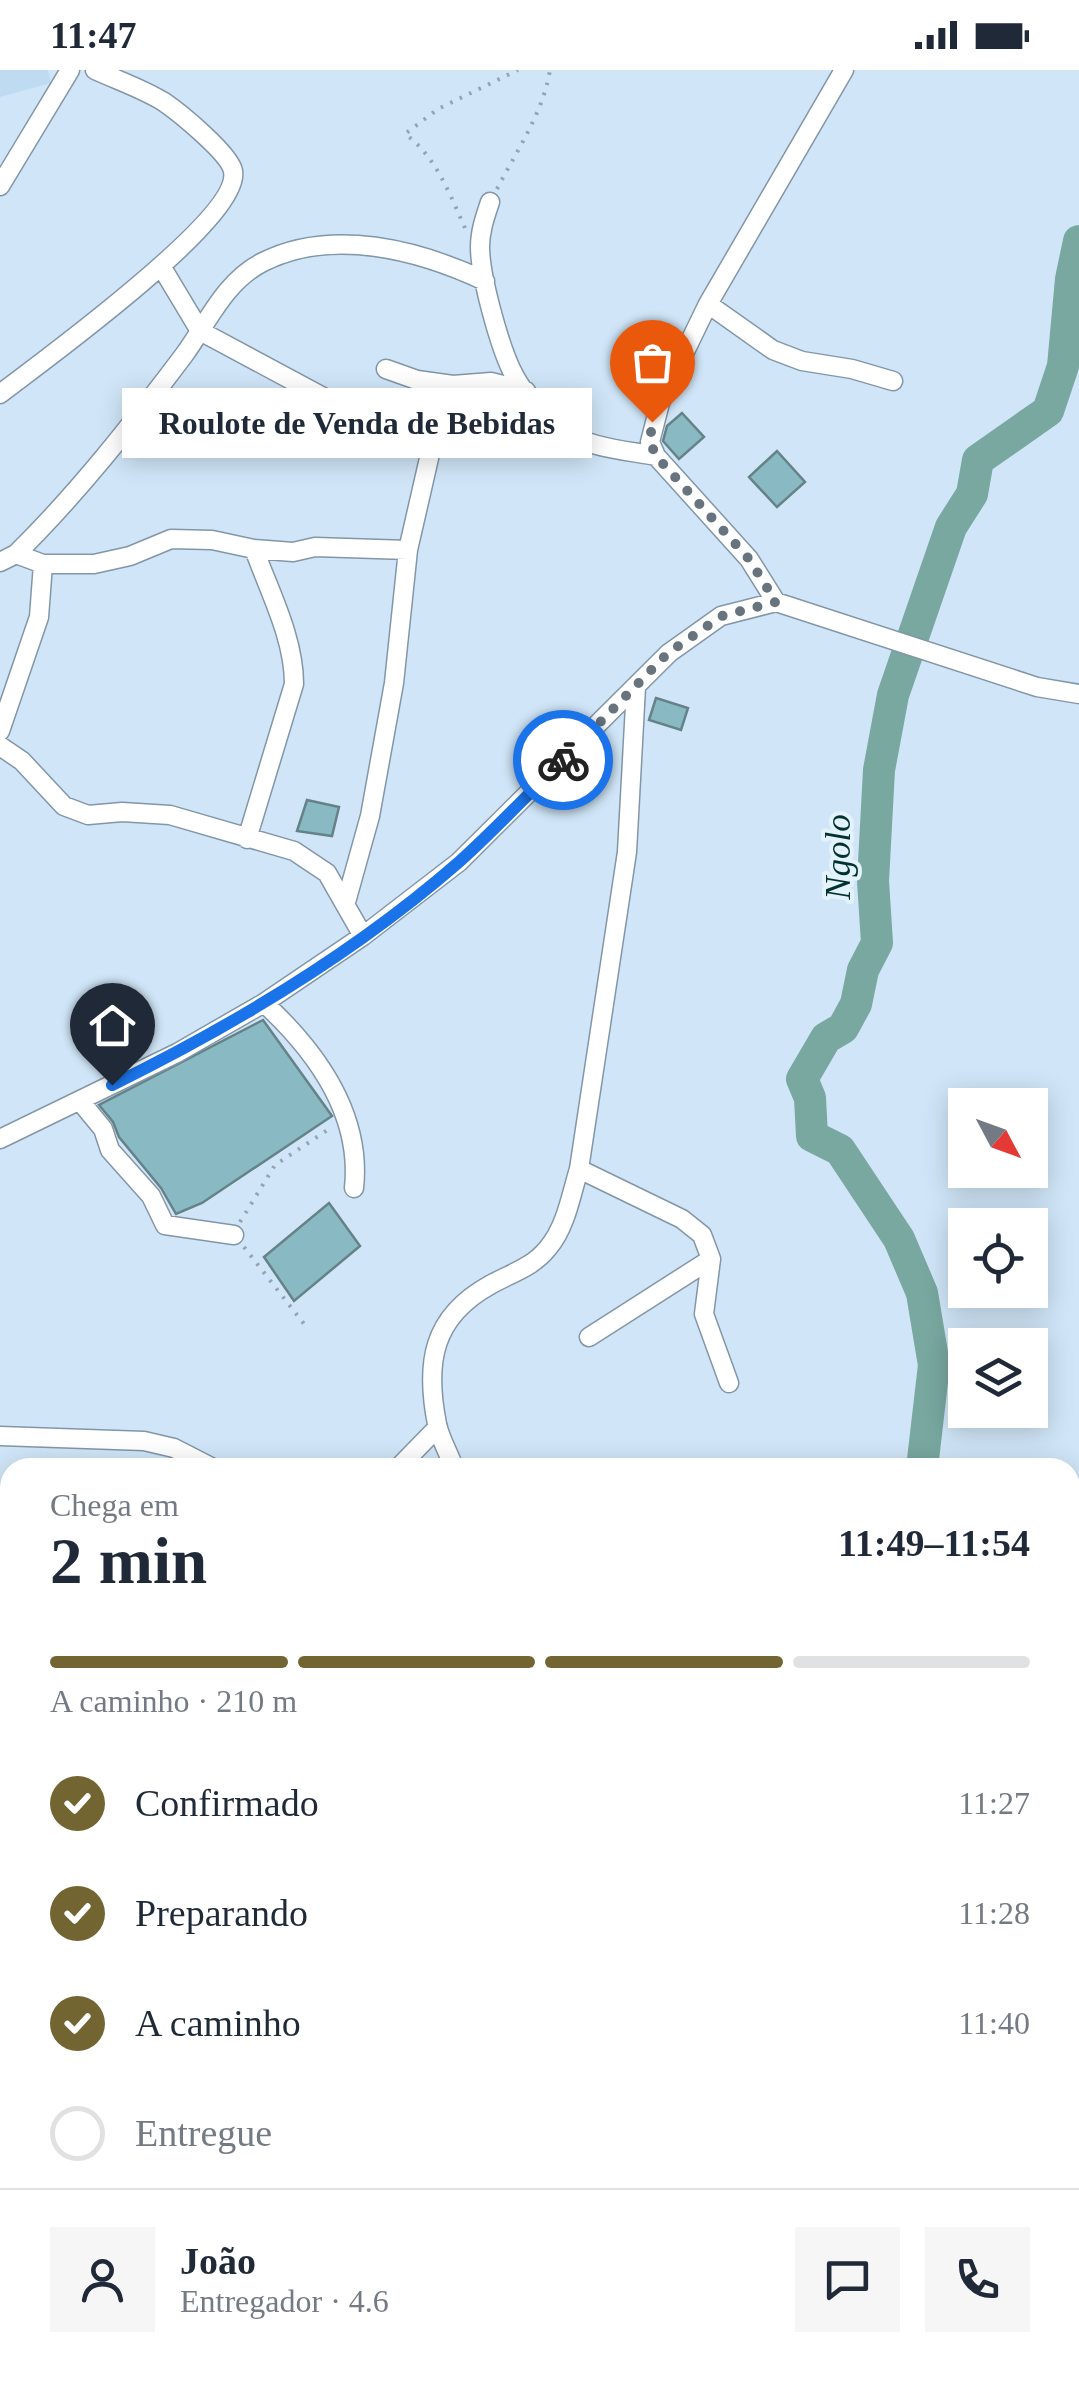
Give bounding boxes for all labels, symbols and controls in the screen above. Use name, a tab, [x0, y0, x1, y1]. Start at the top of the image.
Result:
text: 11:47	[50, 14, 137, 56]
pin	[610, 320, 695, 423]
icon: bag	[625, 335, 680, 390]
callout: Roulote de Venda de Bebidas	[122, 387, 592, 457]
text: Roulote de Venda de Bebidas	[159, 405, 555, 441]
courier	[513, 710, 613, 810]
icon: bike	[536, 733, 591, 788]
water label: Ngolo	[819, 814, 858, 901]
pin	[70, 983, 155, 1086]
icon: home	[85, 998, 140, 1053]
north arrow	[948, 1088, 1048, 1188]
map controls	[948, 1088, 1048, 1428]
button: locate	[948, 1208, 1048, 1308]
button: layers	[948, 1328, 1048, 1428]
text: Chega em	[50, 1487, 179, 1523]
text: 11:49–11:54	[838, 1522, 1030, 1564]
text: 2 min	[50, 1525, 207, 1597]
text: A caminho · 210 m	[50, 1683, 297, 1719]
icon: check	[50, 1776, 105, 1831]
text: Confirmado	[135, 1782, 319, 1824]
text: 11:27	[958, 1785, 1030, 1821]
icon: check	[50, 1886, 105, 1941]
text: Preparando	[135, 1892, 308, 1934]
text: 11:28	[958, 1895, 1030, 1931]
icon: check	[50, 1996, 105, 2051]
text: A caminho	[135, 2002, 301, 2044]
text: 11:40	[958, 2005, 1030, 2041]
text: Entregue	[135, 2112, 272, 2154]
button: person	[50, 2227, 155, 2332]
button: chat	[795, 2227, 900, 2332]
button: phone	[925, 2227, 1030, 2332]
text: João	[180, 2240, 256, 2282]
text: Entregador · 4.6	[180, 2283, 389, 2319]

